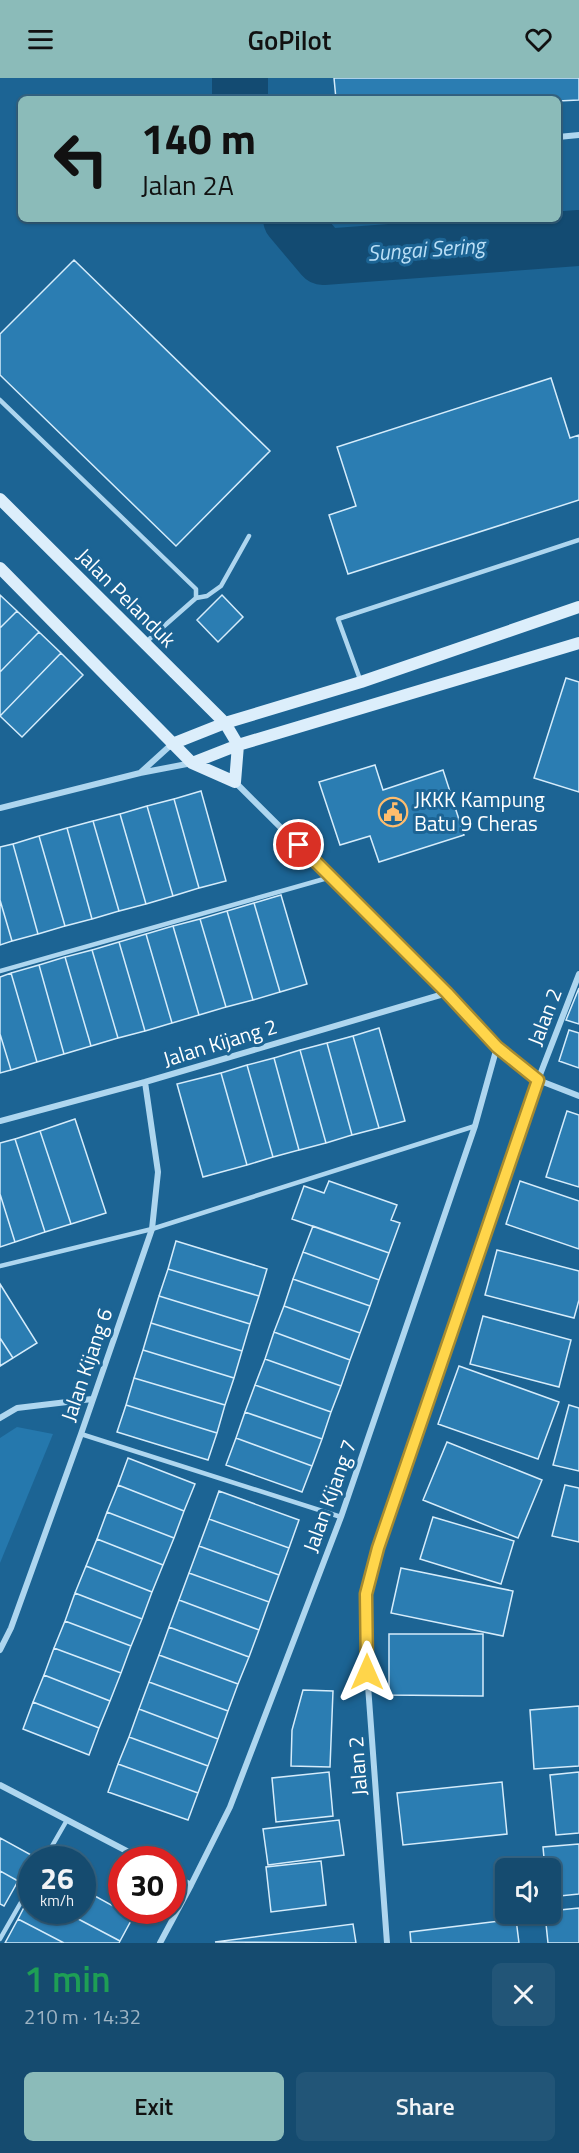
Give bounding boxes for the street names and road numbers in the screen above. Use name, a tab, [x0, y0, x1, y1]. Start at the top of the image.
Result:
street label: Jalan Pelanduk	[69, 540, 184, 655]
street label: Jalan 2	[518, 983, 570, 1050]
street label: Jalan Kijang 2	[159, 1009, 281, 1075]
street label: Jalan Kijang 6	[52, 1304, 120, 1426]
street label: Jalan Kijang 7	[294, 1435, 364, 1557]
street label: Jalan 2	[339, 1735, 375, 1797]

